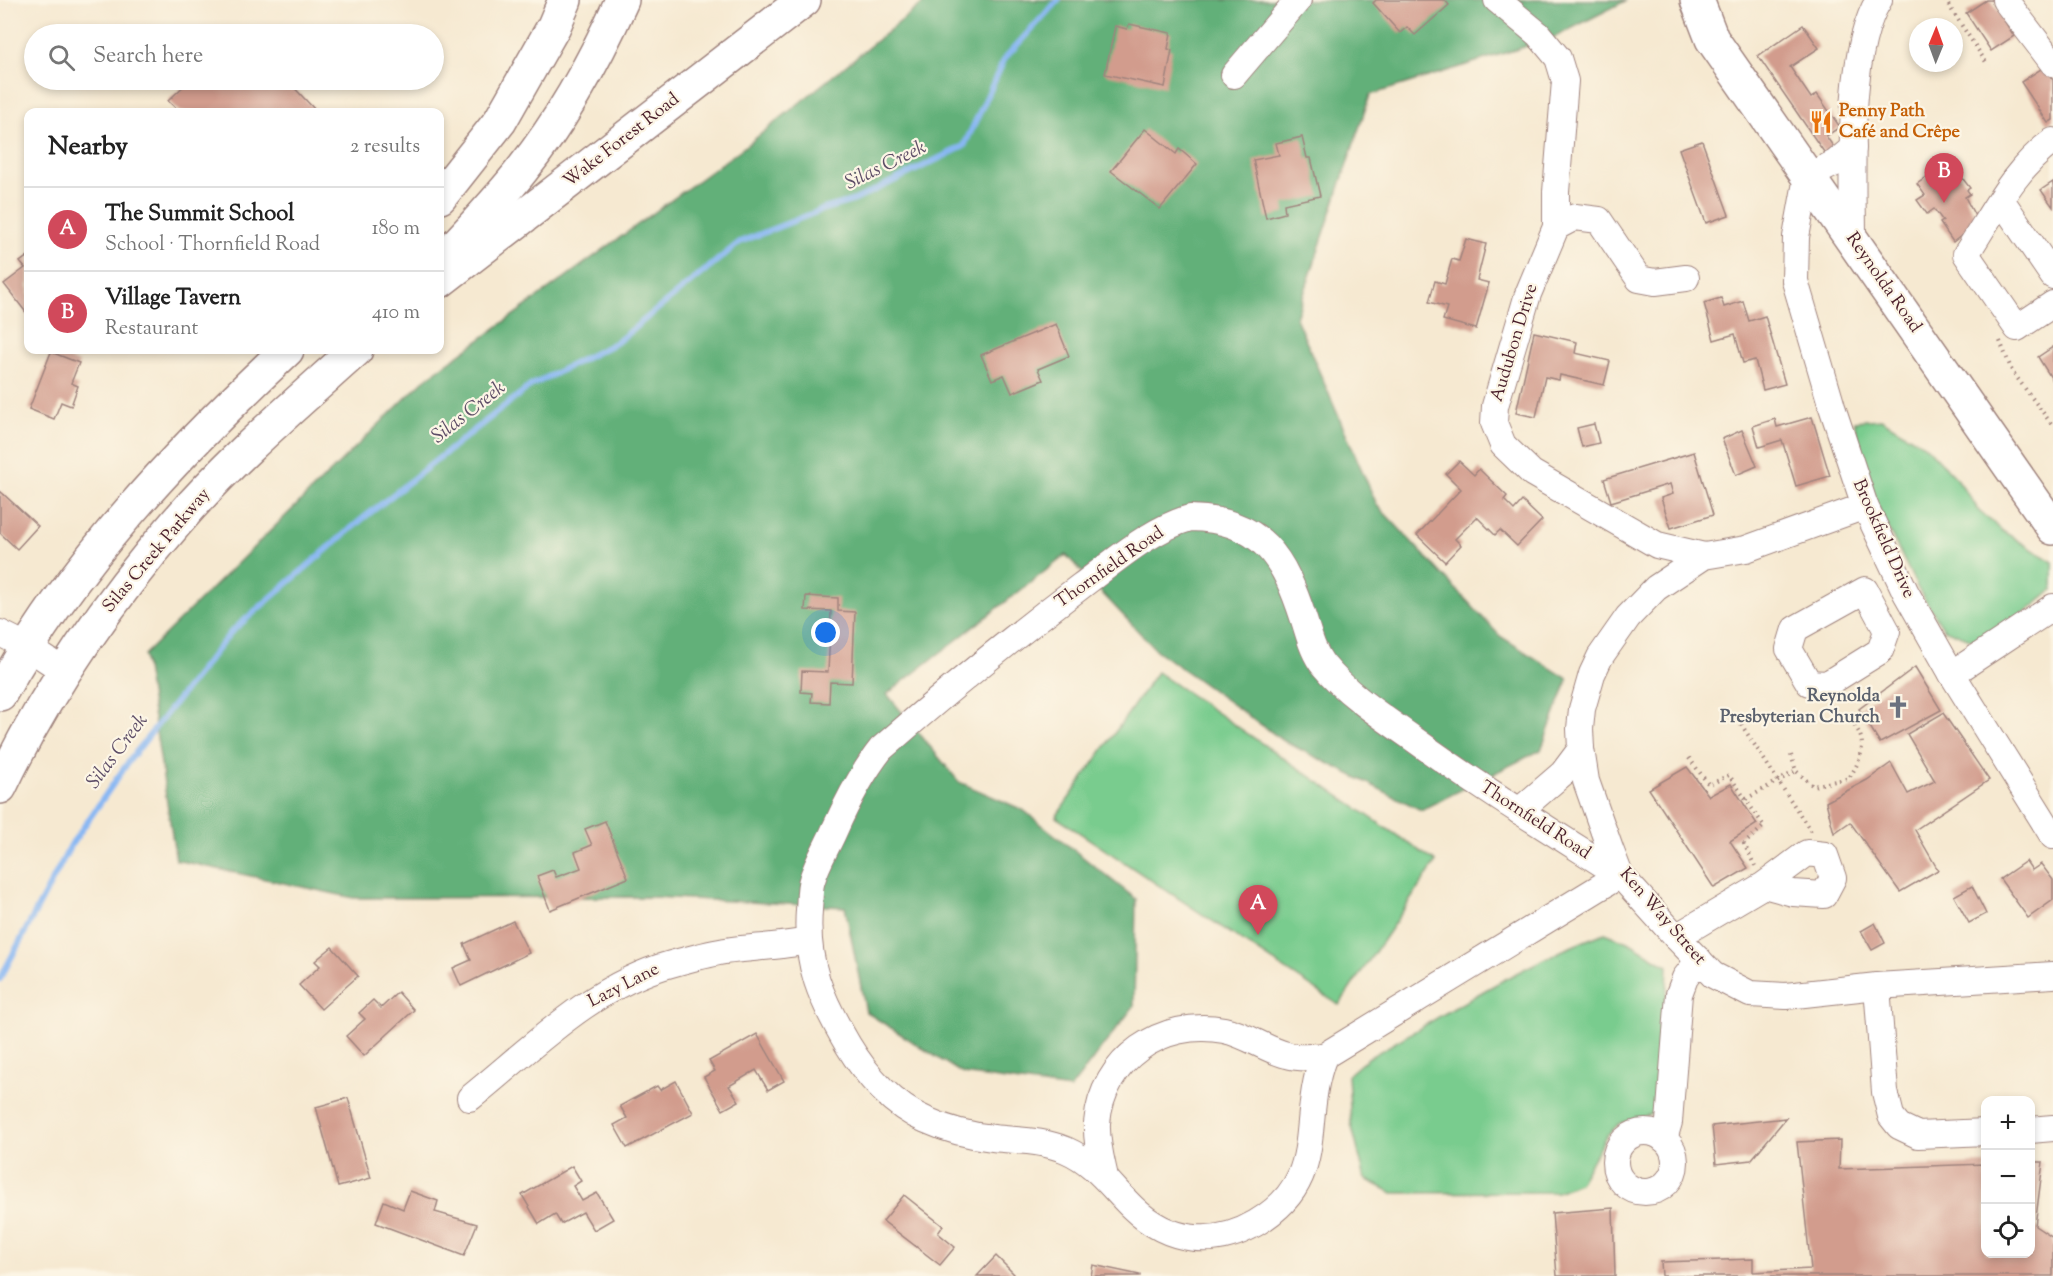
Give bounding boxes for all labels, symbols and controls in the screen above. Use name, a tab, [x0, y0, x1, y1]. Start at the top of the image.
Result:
north arrow	[1909, 18, 1963, 72]
search box	[24, 24, 444, 90]
icon: search	[45, 41, 78, 74]
text: Search here	[93, 41, 203, 73]
street label: Wake Forest Road	[558, 87, 686, 195]
place label: Penny Path Café and Crêpe	[1839, 99, 1961, 146]
restaurant icon: Penny Path Café and Crêpe	[1808, 109, 1834, 135]
text: Nearby	[48, 129, 128, 166]
text: 2 results	[350, 133, 420, 162]
water label: Silas Creek	[840, 134, 932, 198]
pin: B	[1924, 154, 1964, 203]
text: The Summit School	[105, 199, 294, 231]
text: A	[59, 215, 76, 244]
text: 180 m	[372, 215, 420, 244]
street label: Reynolda Road	[1839, 227, 1927, 339]
text: School · Thornfield Road	[105, 231, 320, 260]
street label: Audubon Drive	[1485, 281, 1545, 405]
text: Village Tavern	[105, 283, 241, 315]
text: B	[61, 299, 74, 328]
text: 410 m	[372, 299, 420, 328]
text: Restaurant	[105, 315, 198, 344]
water label: Silas Creek	[426, 375, 512, 451]
street label: Brookfield Drive	[1845, 475, 1921, 603]
street label: Silas Creek Parkway	[97, 483, 217, 619]
street label: Thornfield Road	[1050, 521, 1170, 615]
your location	[811, 618, 840, 647]
place label: Reynolda Presbyterian Church	[1720, 684, 1881, 731]
church icon: Reynolda Presbyterian Church	[1885, 694, 1911, 720]
water label: Silas Creek	[80, 708, 156, 796]
street label: Thornfield Road	[1474, 775, 1596, 867]
street label: Ken Way Street	[1612, 863, 1712, 971]
pin: A	[1238, 886, 1278, 935]
street label: Lazy Lane	[584, 957, 664, 1015]
map controls	[1981, 1096, 2035, 1258]
button: +	[1981, 1096, 2035, 1150]
button: −	[1981, 1150, 2035, 1204]
button: locate	[1981, 1204, 2035, 1258]

